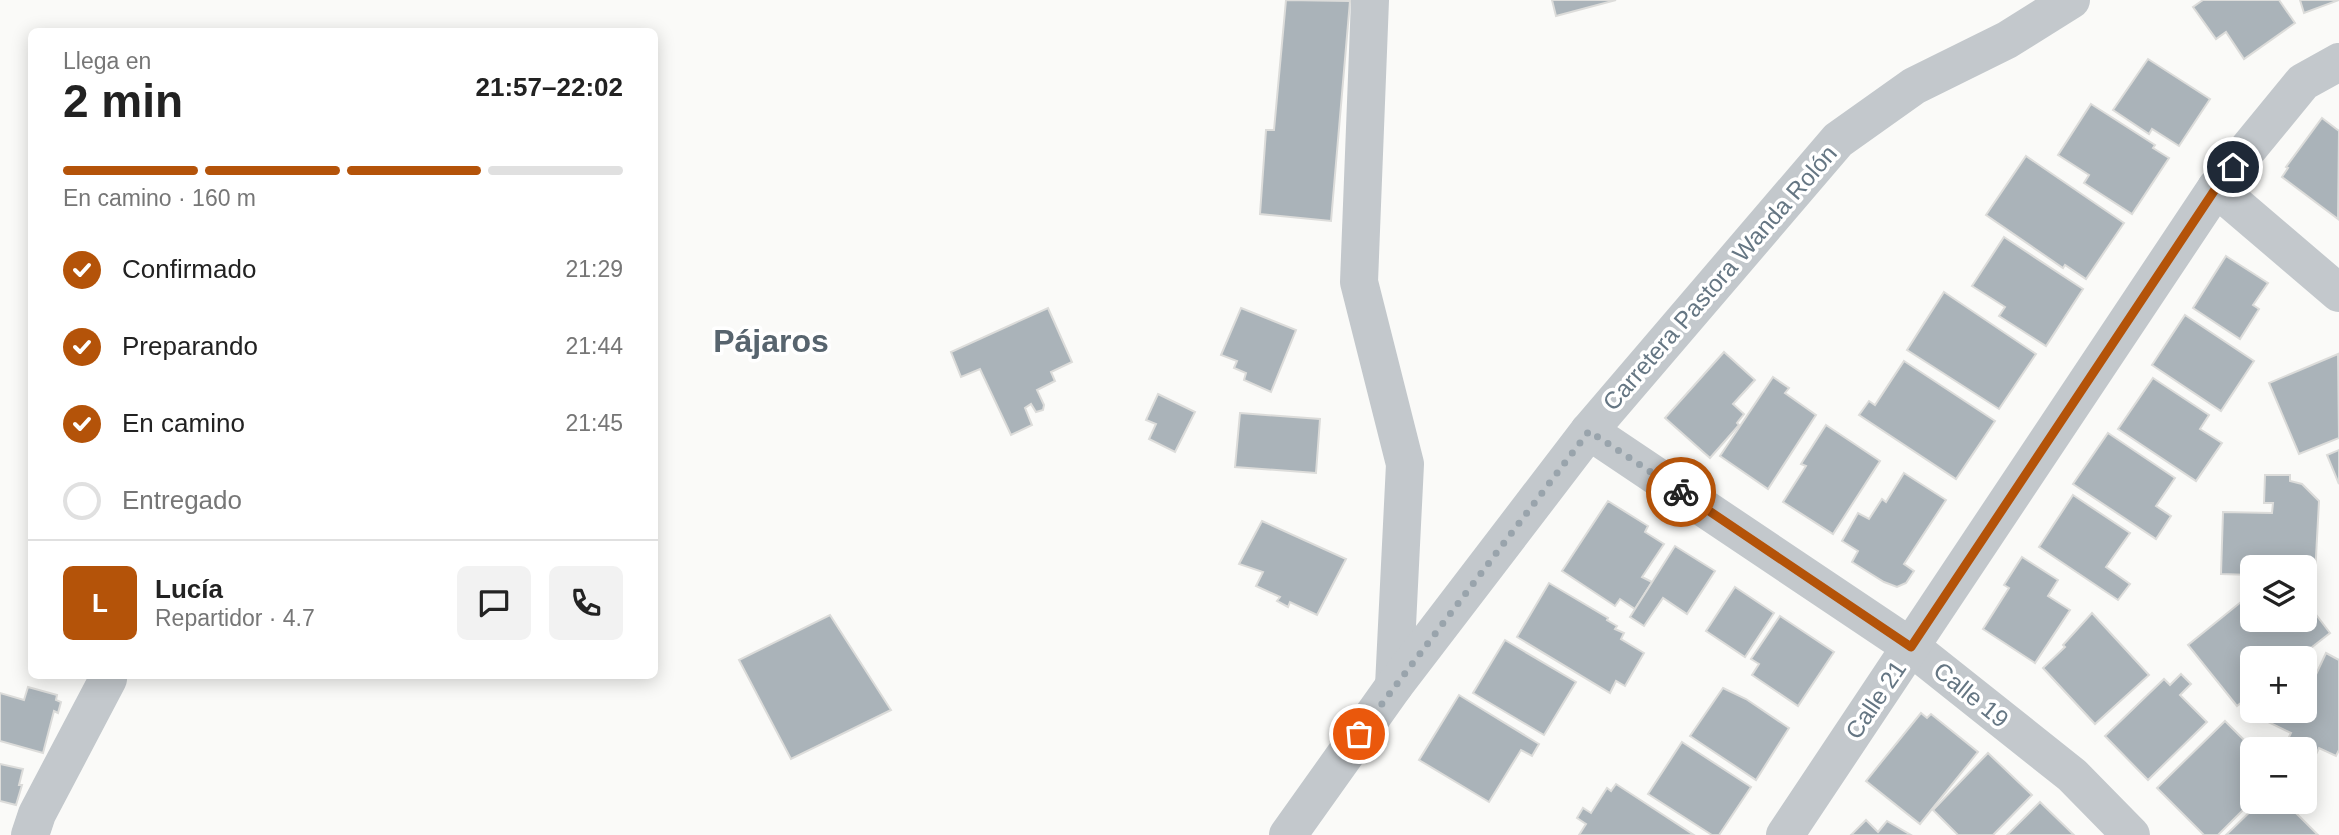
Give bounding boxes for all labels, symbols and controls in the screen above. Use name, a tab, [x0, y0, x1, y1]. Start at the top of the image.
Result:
text: Llega en	[63, 48, 151, 74]
text: 21:57–22:02	[476, 72, 623, 102]
text: 2 min	[63, 75, 183, 127]
pin	[2203, 137, 2263, 197]
street label: Carretera Pastora Wanda Rolón	[1597, 140, 1842, 416]
icon: home	[2214, 148, 2252, 186]
text: En camino · 160 m	[63, 185, 256, 211]
icon: check	[63, 251, 101, 289]
text: Confirmado	[122, 254, 256, 284]
text: 21:29	[565, 256, 623, 282]
district label: Pájaros	[713, 323, 829, 359]
icon: check	[63, 328, 101, 366]
text: Preparando	[122, 331, 258, 361]
text: 21:44	[565, 333, 623, 359]
icon: check	[63, 405, 101, 443]
text: En camino	[122, 408, 245, 438]
text: 21:45	[565, 410, 623, 436]
courier	[1646, 457, 1716, 527]
icon: bike	[1662, 473, 1700, 511]
text: Entregado	[122, 485, 242, 515]
map controls	[2240, 555, 2317, 814]
button: layers	[2240, 555, 2317, 632]
button: chat	[457, 566, 531, 640]
button: phone	[549, 566, 623, 640]
text: Lucía	[155, 574, 223, 604]
text: L	[92, 588, 108, 618]
text: Repartidor · 4.7	[155, 605, 315, 631]
button: +	[2240, 646, 2317, 723]
street label: Calle 21	[1840, 656, 1911, 744]
street label: Calle 19	[1929, 656, 2014, 733]
pin	[1329, 704, 1389, 764]
icon: bag	[1340, 715, 1378, 753]
button: −	[2240, 737, 2317, 814]

